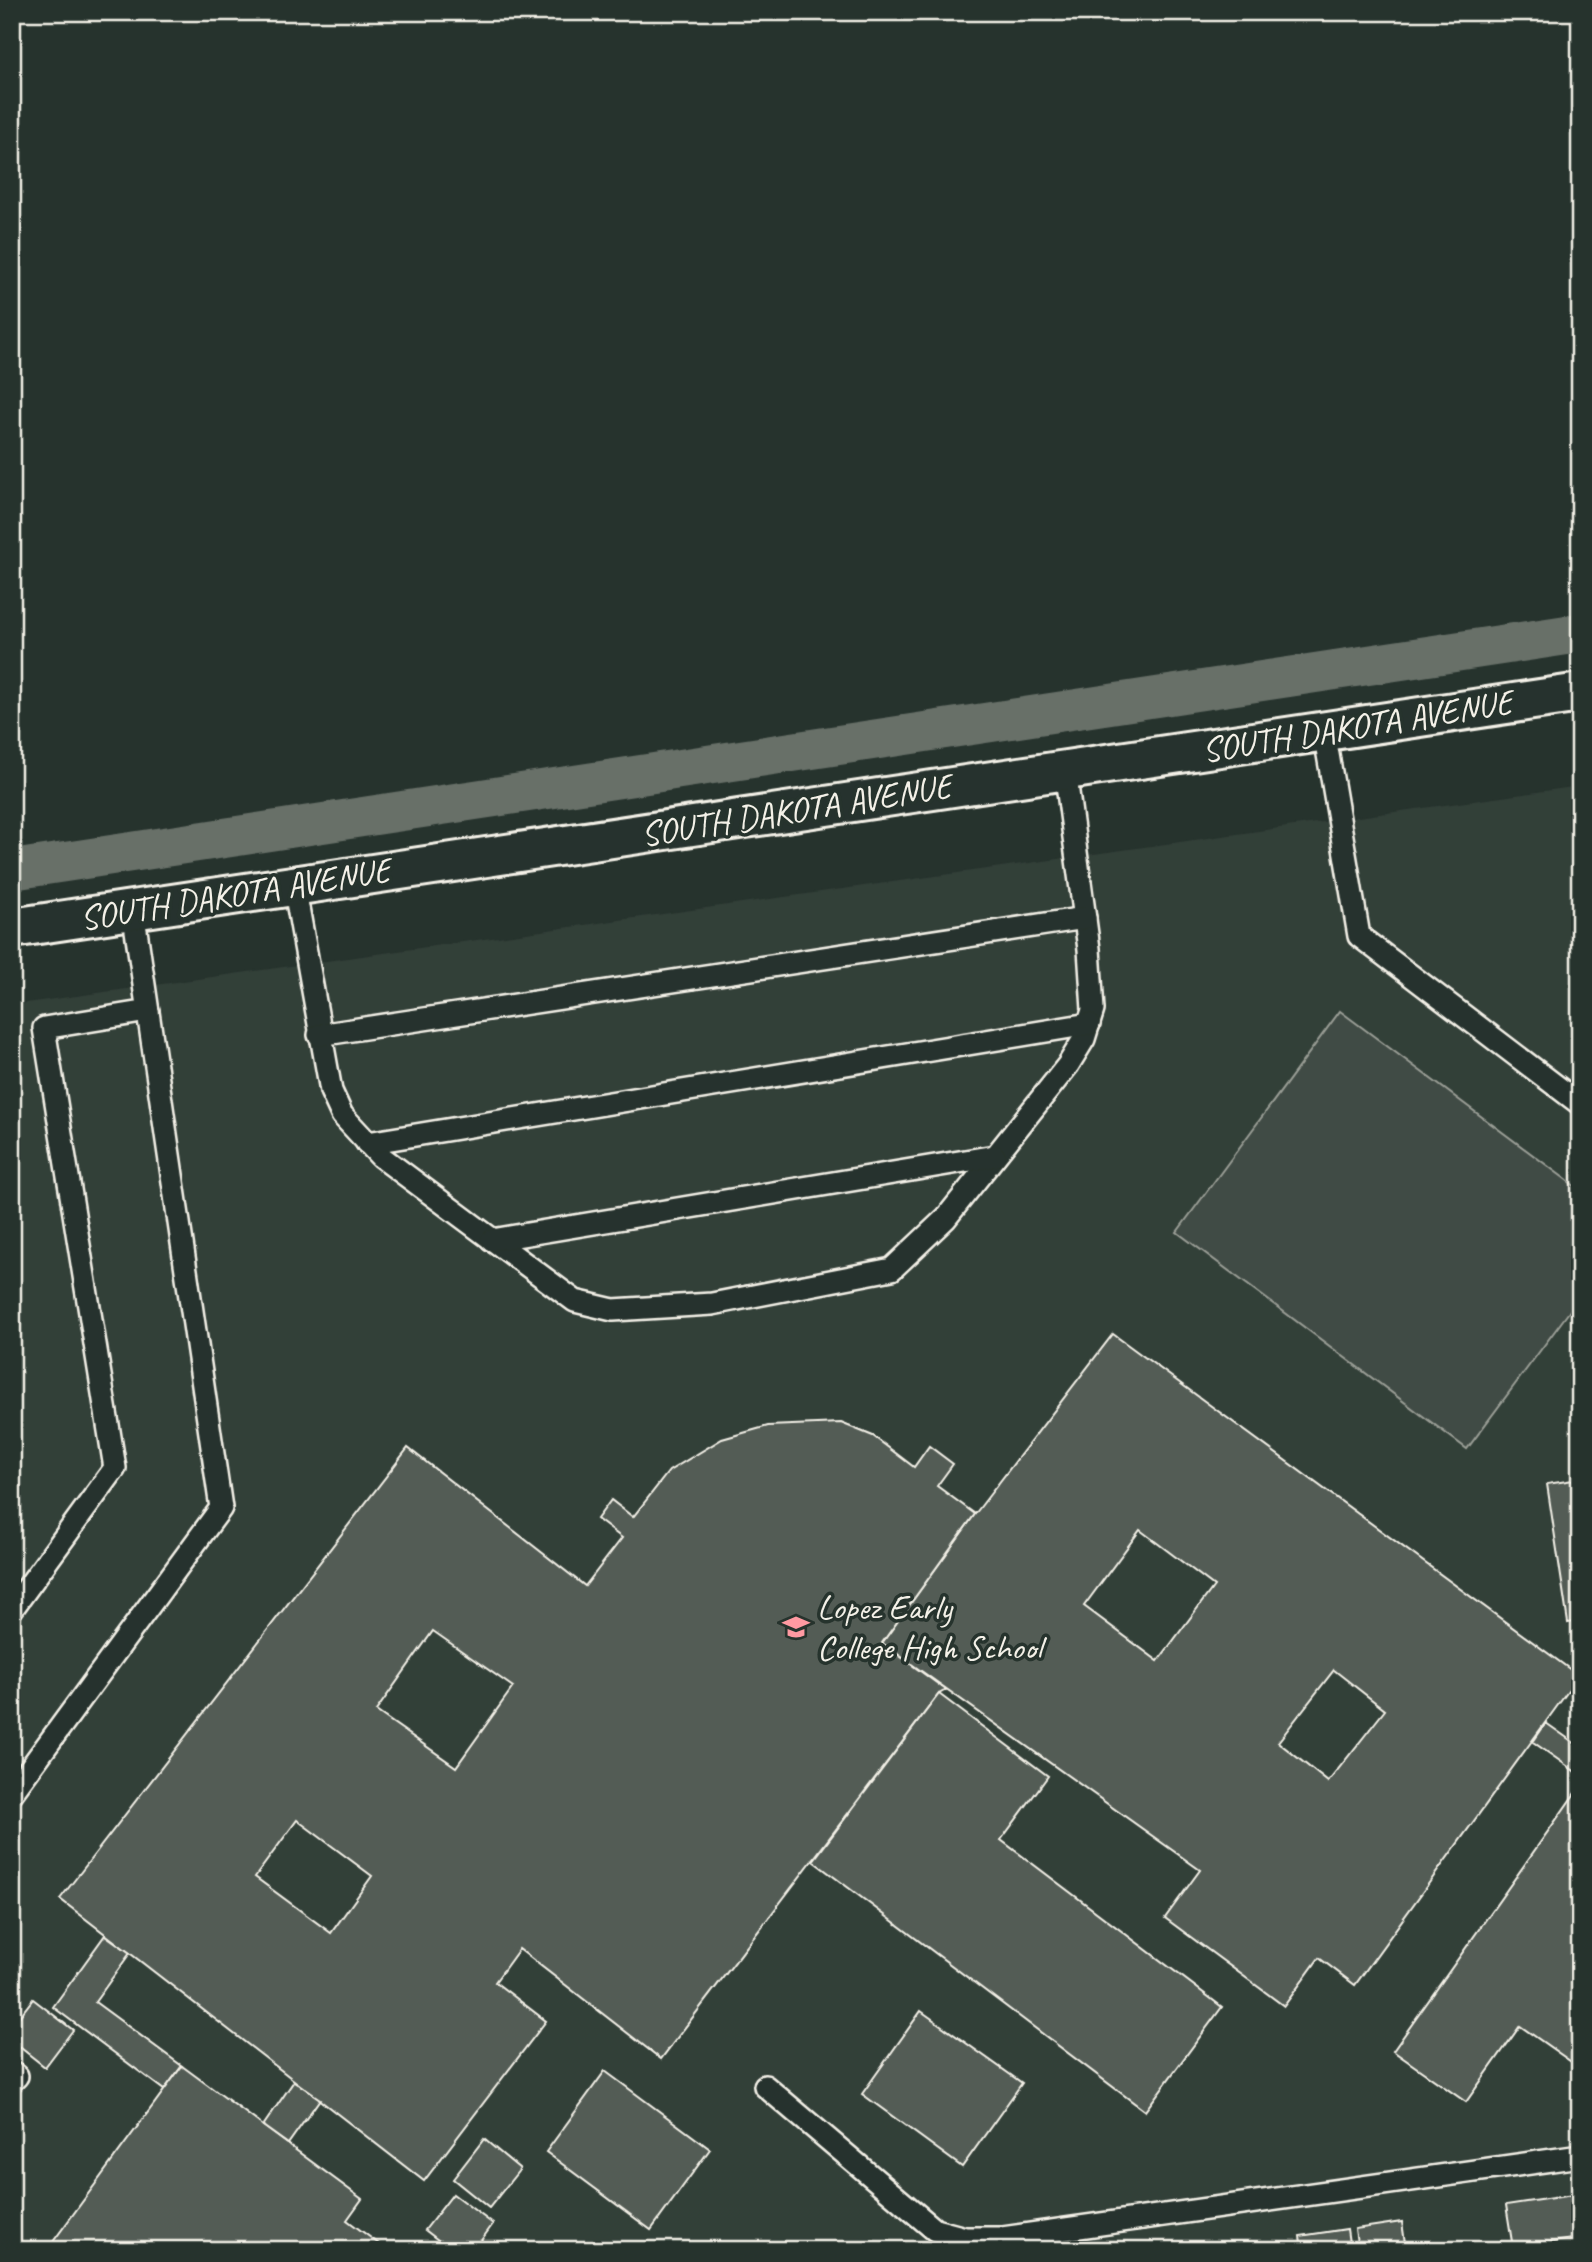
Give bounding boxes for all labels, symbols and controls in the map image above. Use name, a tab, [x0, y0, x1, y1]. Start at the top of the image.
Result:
street label: SOUTH DAKOTA AVENUE	[1199, 679, 1520, 773]
street label: SOUTH DAKOTA AVENUE	[638, 763, 959, 857]
street label: SOUTH DAKOTA AVENUE	[77, 847, 398, 941]
place label: Lopez Early College High School	[817, 1585, 1048, 1670]
school or university icon: Lopez Early College High School	[781, 1612, 811, 1642]

